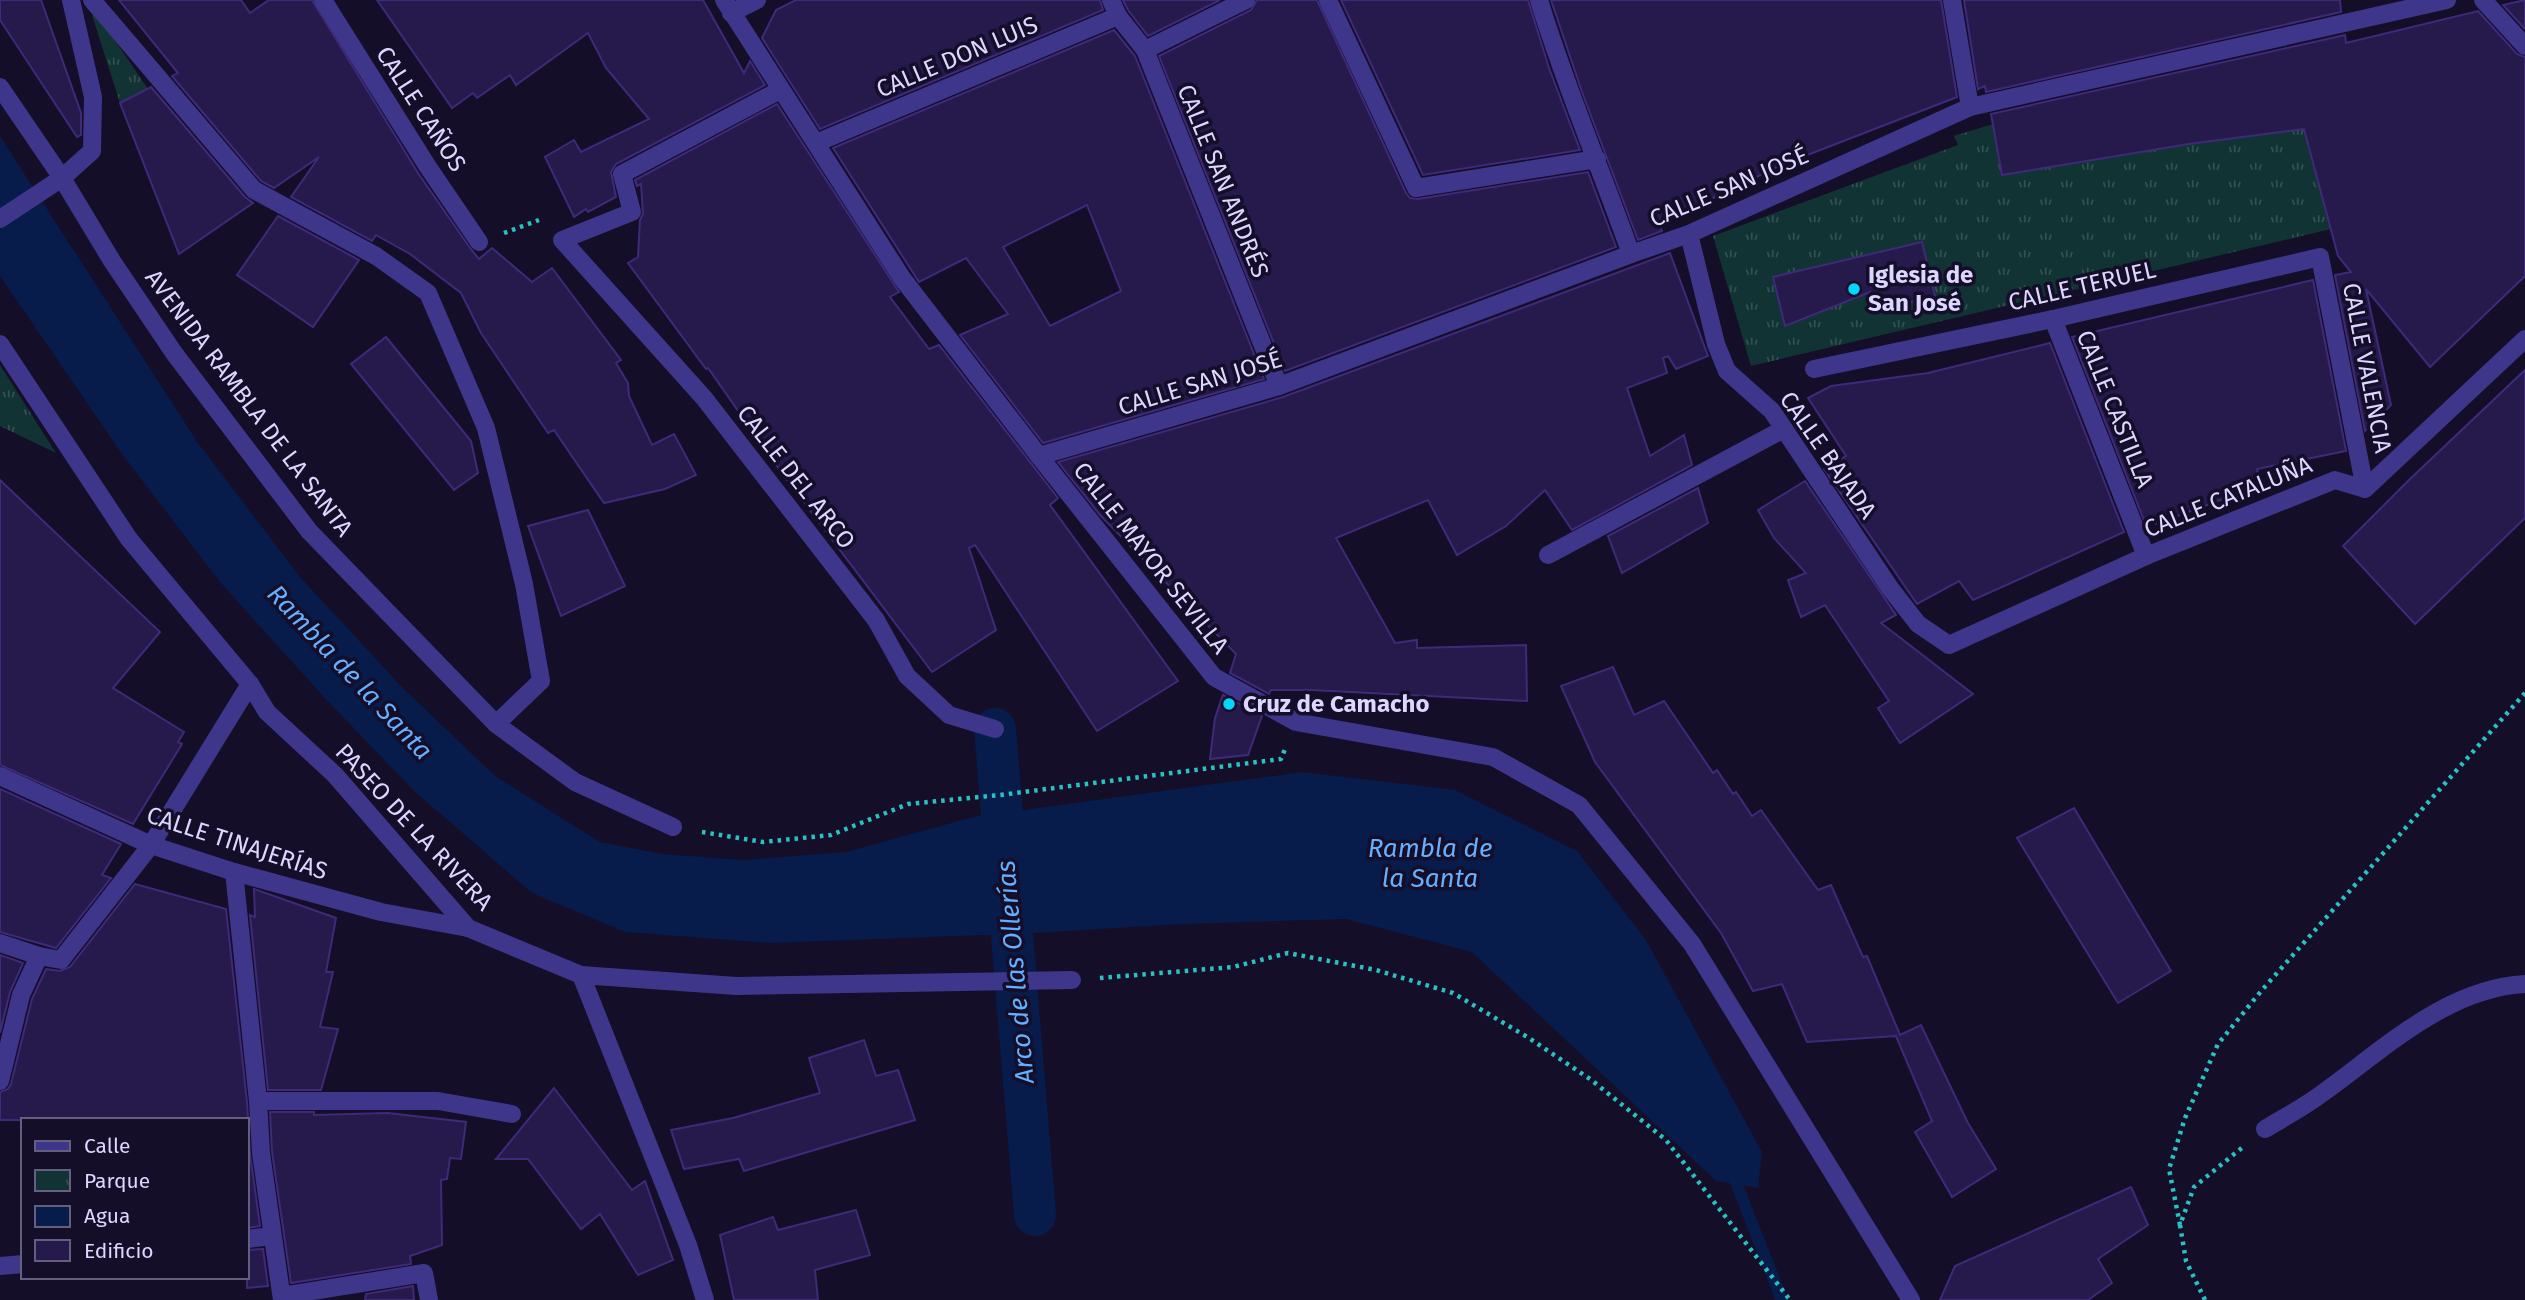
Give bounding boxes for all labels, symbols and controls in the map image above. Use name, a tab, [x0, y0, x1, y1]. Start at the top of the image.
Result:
street label: CALLE DON LUIS	[872, 10, 1042, 104]
street label: CALLE CAÑOS	[370, 41, 472, 177]
street label: CALLE SAN ANDRÉS	[1172, 80, 1275, 282]
street label: CALLE SAN JOSÉ	[1645, 140, 1813, 233]
street label: CALLE TERUEL	[2005, 255, 2159, 317]
place label: Iglesia de San José	[1868, 261, 1973, 317]
street label: AVENIDA RAMBLA DE LA SANTA	[139, 264, 359, 542]
marker: Iglesia de San José	[1846, 281, 1862, 297]
street label: CALLE VALENCIA	[2337, 281, 2397, 456]
street label: CALLE CASTILLA	[2071, 326, 2159, 492]
street label: CALLE SAN JOSÉ	[1115, 344, 1285, 421]
street label: CALLE BAJADA	[1774, 386, 1882, 524]
street label: CALLE DEL ARCO	[731, 400, 861, 554]
street label: CALLE CATALUÑA	[2140, 450, 2316, 543]
street label: CALLE MAYOR SEVILLA	[1067, 457, 1235, 660]
water label: Rambla de la Santa	[261, 579, 439, 766]
place label: Cruz de Camacho	[1243, 690, 1429, 718]
marker: Cruz de Camacho	[1221, 696, 1237, 712]
street label: PASEO DE LA RIVERA	[330, 738, 499, 916]
street label: CALLE TINAJERÍAS	[143, 800, 331, 885]
water label: Rambla de la Santa	[1368, 833, 1492, 894]
water label: Arco de las Ollerías	[990, 859, 1041, 1086]
legend	[21, 1118, 248, 1279]
text: Calle	[84, 1133, 130, 1159]
text: Parque	[84, 1168, 150, 1194]
text: Agua	[84, 1203, 130, 1229]
text: Edificio	[84, 1238, 154, 1264]

